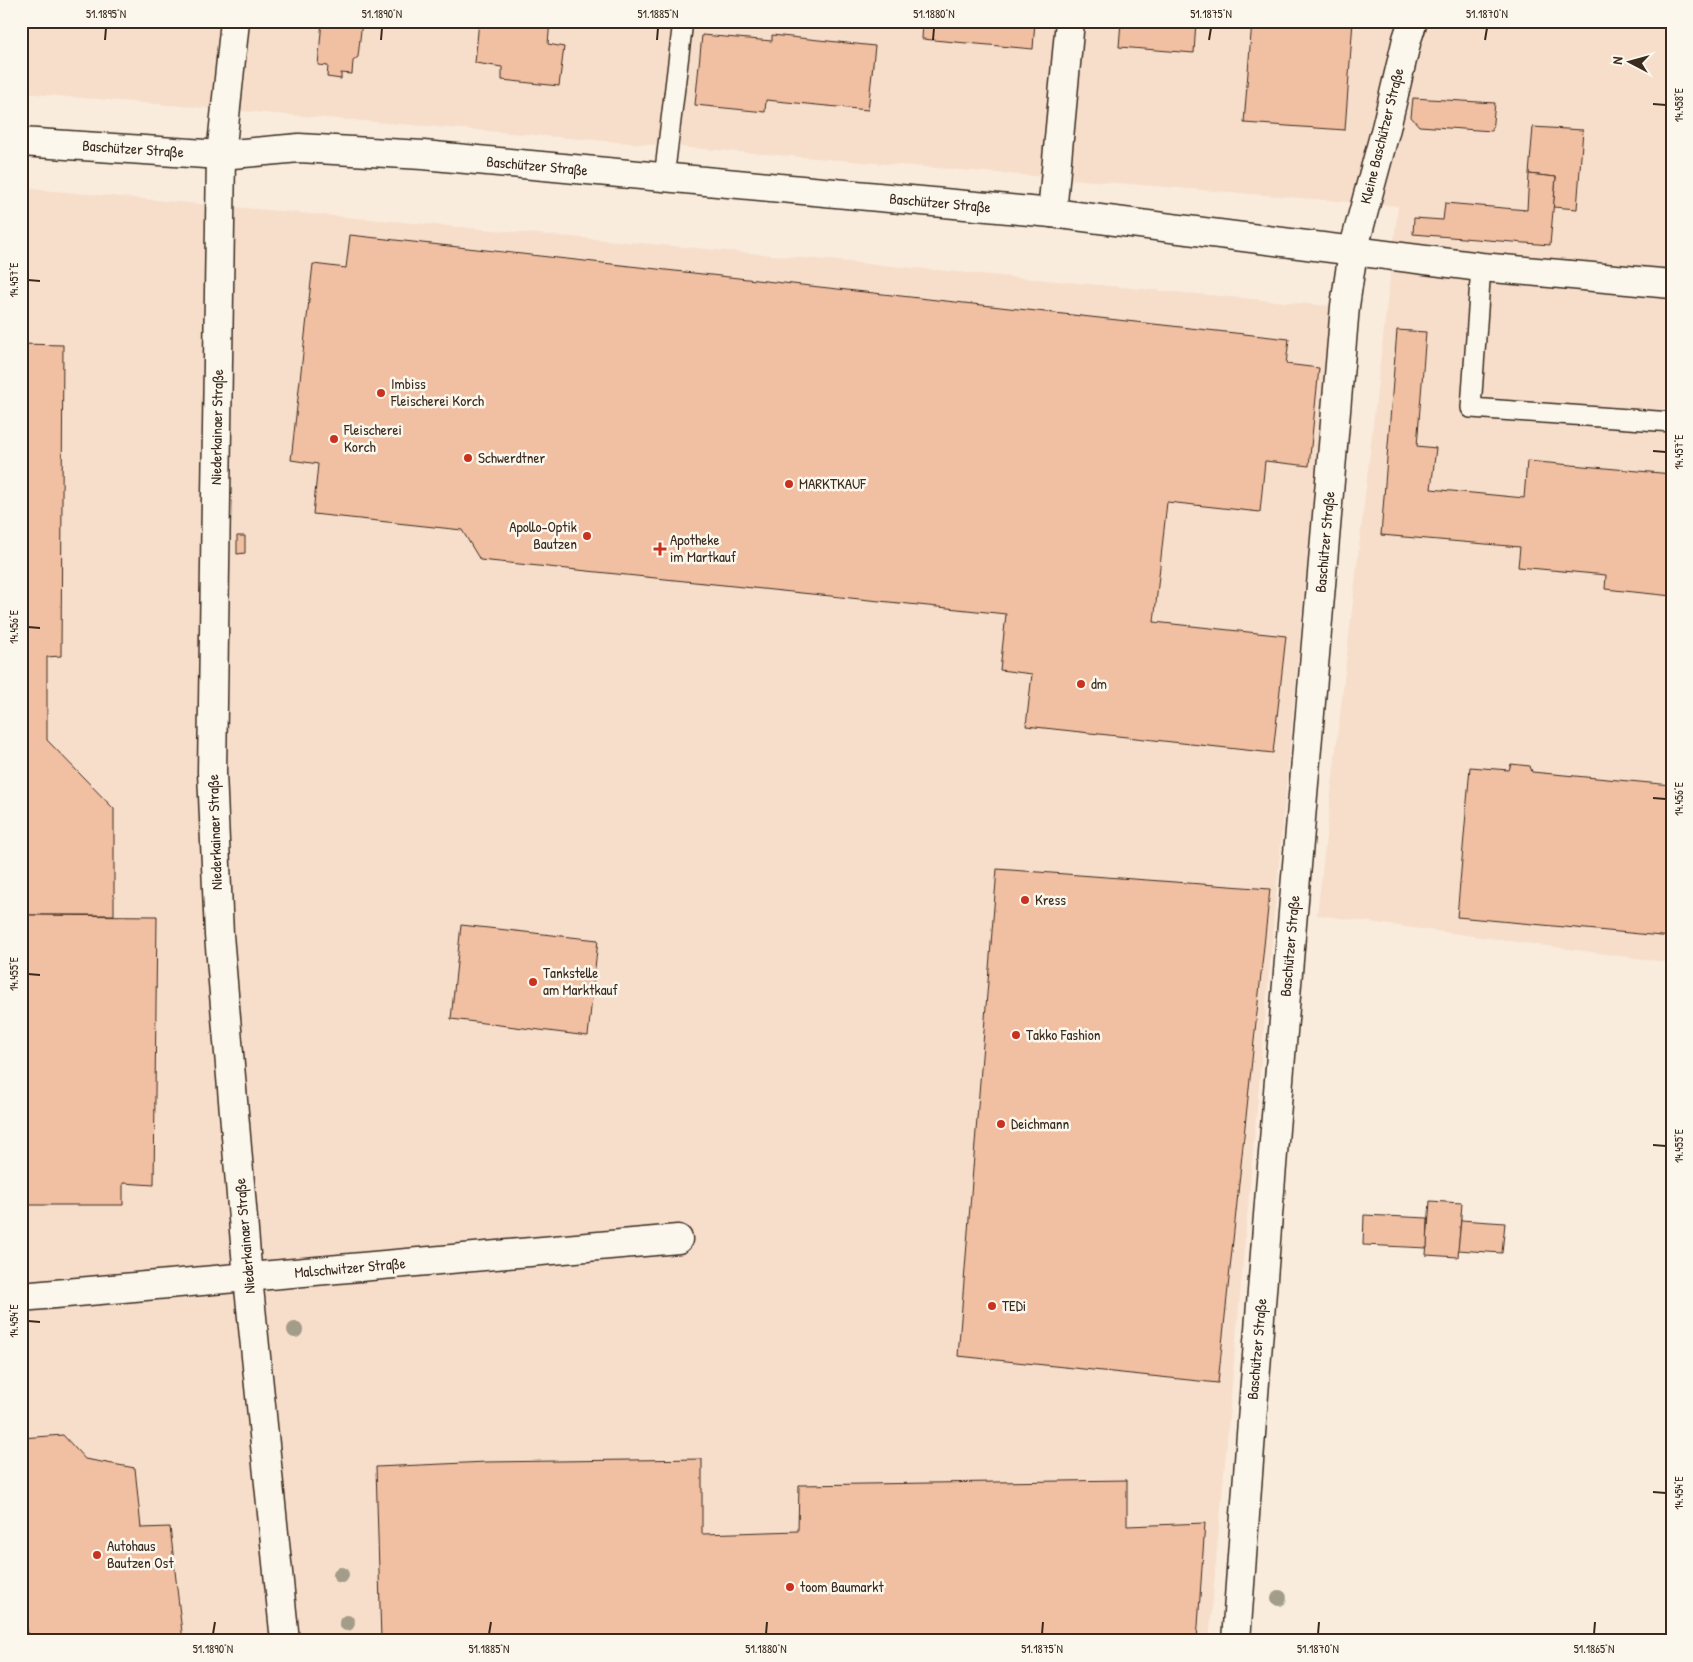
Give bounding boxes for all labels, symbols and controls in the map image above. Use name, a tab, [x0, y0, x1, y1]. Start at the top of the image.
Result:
text: 51.1895°N	[86, 5, 126, 22]
text: 51.1890°N	[362, 5, 402, 22]
text: 51.1885°N	[638, 5, 679, 22]
text: 51.1880°N	[913, 5, 955, 22]
text: 51.1875°N	[1190, 5, 1232, 22]
text: 51.1870°N	[1466, 5, 1508, 22]
north arrow	[1606, 38, 1656, 88]
text: N	[1607, 55, 1626, 65]
street label: Kleine Baschützer Straße	[1354, 66, 1409, 206]
text: 14.458°E	[1670, 87, 1687, 122]
street label: Baschützer Straße	[82, 134, 185, 163]
street label: Baschützer Straße	[485, 151, 589, 180]
street label: Baschützer Straße	[888, 188, 992, 217]
text: 14.457°E	[5, 262, 22, 298]
street label: Niederkainaer Straße	[205, 369, 228, 485]
place label: Imbiss Fleischerei Korch	[390, 373, 484, 411]
marker: Imbiss Fleischerei Korch	[375, 387, 387, 399]
place label: Fleischerei Korch	[343, 419, 402, 457]
marker: Fleischerei Korch	[328, 433, 340, 445]
text: 14.457°E	[1670, 434, 1687, 470]
place label: Schwerdtner	[478, 447, 545, 468]
marker: Schwerdtner	[462, 452, 474, 464]
place label: MARKTKAUF	[799, 473, 866, 494]
marker: MARKTKAUF	[783, 478, 795, 490]
street label: Baschützer Straße	[1310, 490, 1339, 594]
place label: Apollo-Optik Bautzen	[509, 516, 577, 554]
place label: Apotheke im Martkauf	[670, 529, 737, 567]
marker: Apollo-Optik Bautzen	[581, 530, 593, 542]
marker: Apotheke im Martkauf	[654, 543, 666, 555]
text: 14.456°E	[5, 609, 22, 644]
place label: dm	[1091, 673, 1107, 694]
marker: dm	[1075, 678, 1087, 690]
street label: Niederkainaer Straße	[202, 774, 227, 890]
text: 14.456°E	[1670, 781, 1687, 816]
place label: Kress	[1035, 889, 1066, 910]
marker: Kress	[1019, 894, 1031, 906]
street label: Baschützer Straße	[1275, 894, 1304, 998]
text: 14.455°E	[5, 956, 22, 991]
place label: Tankstelle am Marktkauf	[543, 962, 619, 1000]
marker: Tankstelle am Marktkauf	[527, 976, 539, 988]
place label: Takko Fashion	[1026, 1024, 1101, 1045]
marker: Takko Fashion	[1010, 1029, 1022, 1041]
place label: Deichmann	[1011, 1113, 1069, 1134]
marker: Deichmann	[995, 1118, 1007, 1130]
text: 14.455°E	[1670, 1128, 1687, 1163]
street label: Niederkainaer Straße	[229, 1177, 260, 1295]
street label: Malschwitzer Straße	[294, 1252, 406, 1283]
place label: TEDi	[1002, 1295, 1026, 1316]
street label: Baschützer Straße	[1242, 1297, 1271, 1401]
marker: TEDi	[986, 1300, 998, 1312]
text: 14.454°E	[5, 1304, 22, 1338]
text: 14.454°E	[1670, 1476, 1687, 1510]
place label: Autohaus Bautzen Ost	[107, 1535, 174, 1573]
marker: Autohaus Bautzen Ost	[91, 1549, 103, 1561]
place label: toom Baumarkt	[800, 1576, 884, 1597]
marker: toom Baumarkt	[784, 1581, 796, 1593]
text: 51.1890°N	[193, 1640, 233, 1657]
text: 51.1885°N	[469, 1640, 510, 1657]
text: 51.1880°N	[745, 1640, 787, 1657]
text: 51.1875°N	[1021, 1640, 1063, 1657]
text: 51.1870°N	[1297, 1640, 1339, 1657]
text: 51.1865°N	[1574, 1640, 1614, 1657]

